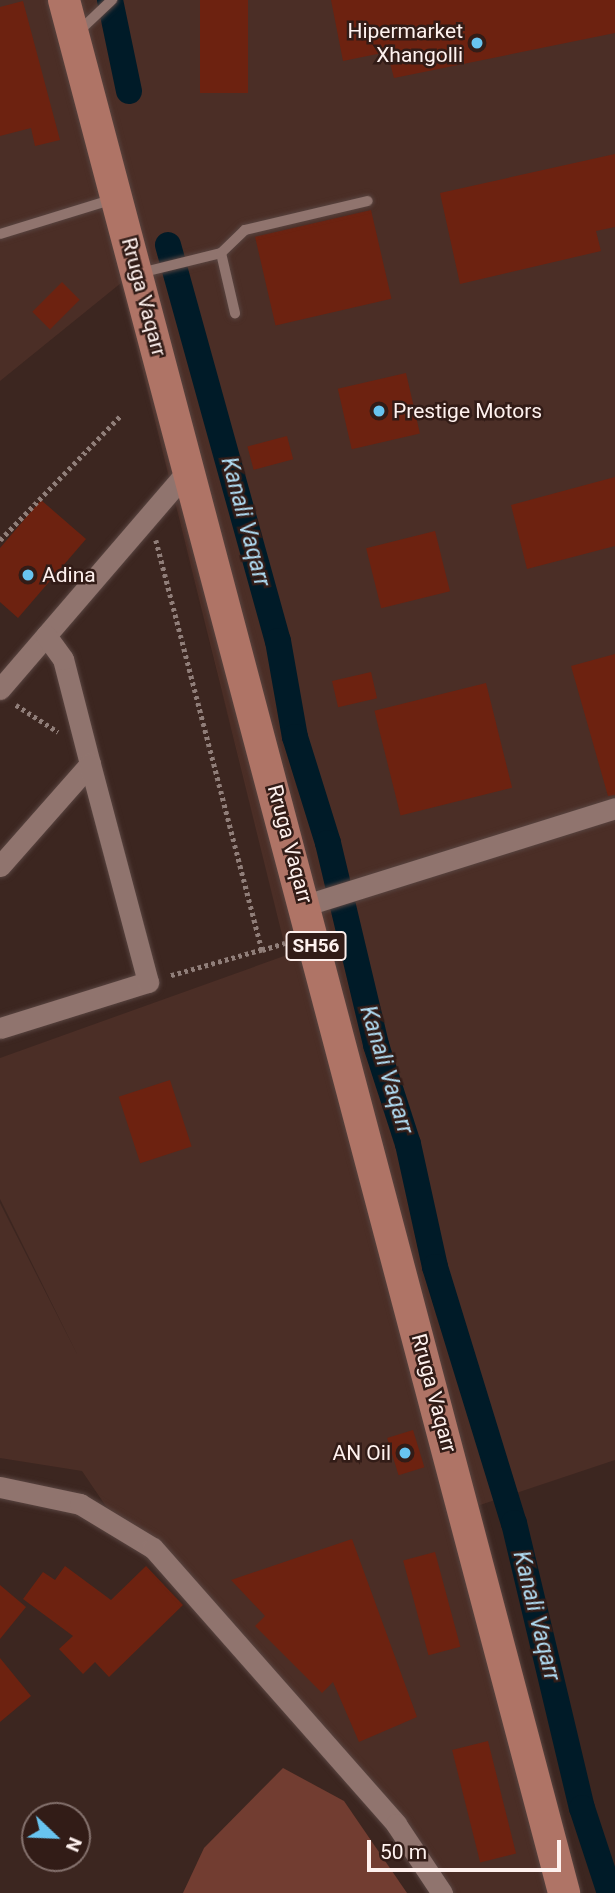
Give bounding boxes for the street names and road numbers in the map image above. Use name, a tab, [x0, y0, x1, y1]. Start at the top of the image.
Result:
street label: Rruga Vaqarr	[116, 235, 172, 359]
street label: Rruga Vaqarr	[262, 782, 318, 906]
road number: SH56	[284, 930, 348, 962]
street label: Rruga Vaqarr	[406, 1331, 462, 1455]

